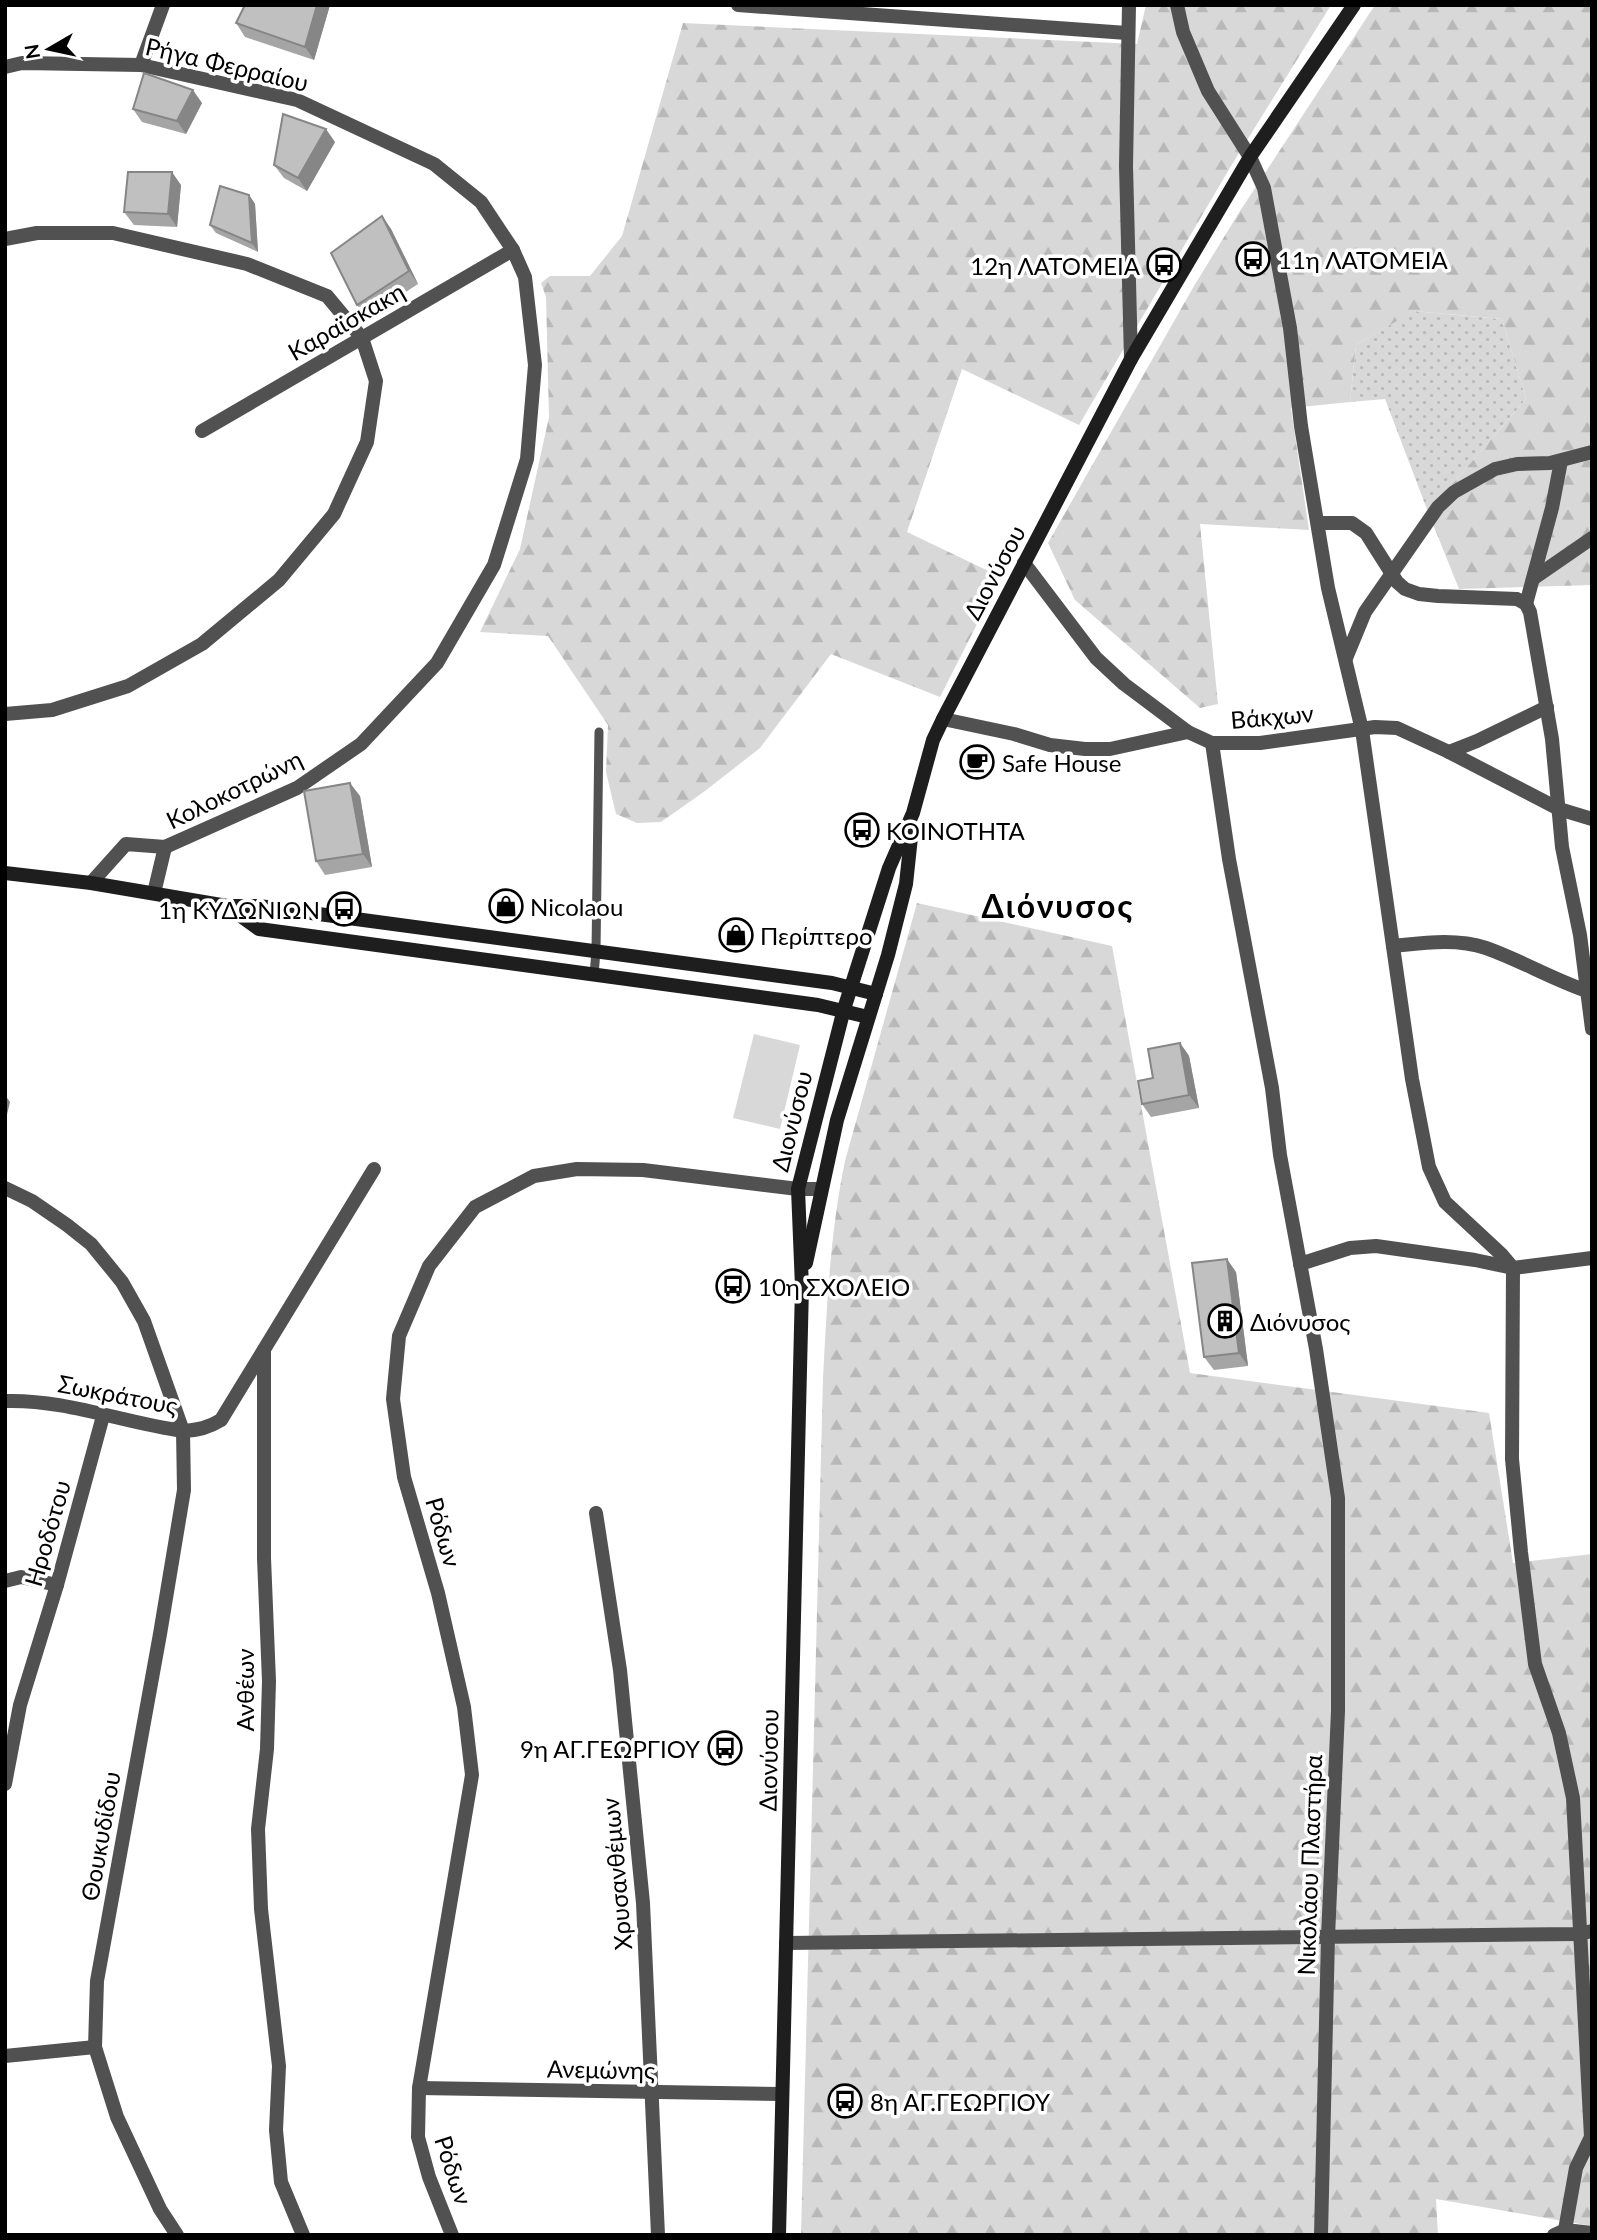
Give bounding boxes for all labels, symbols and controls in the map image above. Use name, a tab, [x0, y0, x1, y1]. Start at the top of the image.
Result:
north arrow	[14, 14, 84, 84]
street label: Ρήγα Φερραίου	[143, 31, 311, 97]
text: N	[19, 43, 44, 61]
bus stop icon: 11η ΛΑΤΟΜΕΙΑ	[1234, 240, 1272, 278]
place label: 11η ΛΑΤΟΜΕΙΑ	[1278, 245, 1448, 274]
bus stop icon: 12η ΛΑΤΟΜΕΙΑ	[1145, 246, 1183, 284]
place label: 12η ΛΑΤΟΜΕΙΑ	[970, 251, 1141, 280]
street label: Καραϊσκακη	[283, 276, 409, 366]
street label: Διονύσου	[957, 520, 1031, 624]
street label: Βάκχων	[1229, 698, 1315, 734]
cafe icon: Safe House	[958, 743, 996, 781]
street label: Κολοκοτρώνη	[161, 744, 307, 834]
place label: Safe House	[1002, 748, 1121, 777]
bus stop icon: ΚΟΙΝΟΤΗΤΑ	[843, 811, 881, 849]
place label: ΚΟΙΝΟΤΗΤΑ	[886, 816, 1026, 845]
district label: Διόνυσος	[982, 886, 1134, 925]
shop icon: Nicolaou	[487, 887, 525, 925]
bus stop icon: 1η ΚΥΔΩΝΙΩΝ	[325, 890, 363, 928]
place label: Nicolaou	[530, 892, 623, 921]
place label: 1η ΚΥΔΩΝΙΩΝ	[158, 895, 320, 924]
shop icon: Περίπτερο	[717, 916, 755, 954]
place label: Περίπτερο	[760, 921, 873, 950]
street label: Διονύσου	[765, 1068, 817, 1174]
bus stop icon: 10η ΣΧΟΛΕΙΟ	[714, 1267, 752, 1305]
place label: 10η ΣΧΟΛΕΙΟ	[758, 1272, 910, 1301]
building icon: Διόνυσος	[1206, 1302, 1244, 1340]
place label: Διόνυσος	[1250, 1307, 1350, 1336]
street label: Σωκράτους	[56, 1368, 180, 1420]
street label: Ηροδότου	[18, 1477, 76, 1589]
street label: Ρόδων	[420, 1494, 468, 1570]
street label: Ανθέων	[230, 1648, 259, 1732]
street label: Διονύσου	[753, 1708, 783, 1812]
bus stop icon: 9η ΑΓ.ΓΕΩΡΓΙΟΥ	[706, 1729, 744, 1767]
place label: 9η ΑΓ.ΓΕΩΡΓΙΟΥ	[520, 1734, 700, 1763]
street label: Νικολάου Πλαστήρα	[1291, 1753, 1327, 1976]
street label: Θουκυδίδου	[74, 1769, 126, 1903]
street label: Χρυσανθέμων	[595, 1797, 637, 1951]
street label: Ανεμώνης	[547, 2054, 655, 2084]
bus stop icon: 8η ΑΓ.ΓΕΩΡΓΙΟΥ	[826, 2082, 864, 2120]
place label: 8η ΑΓ.ΓΕΩΡΓΙΟΥ	[870, 2087, 1050, 2116]
street label: Ρόδων	[429, 2132, 479, 2208]

